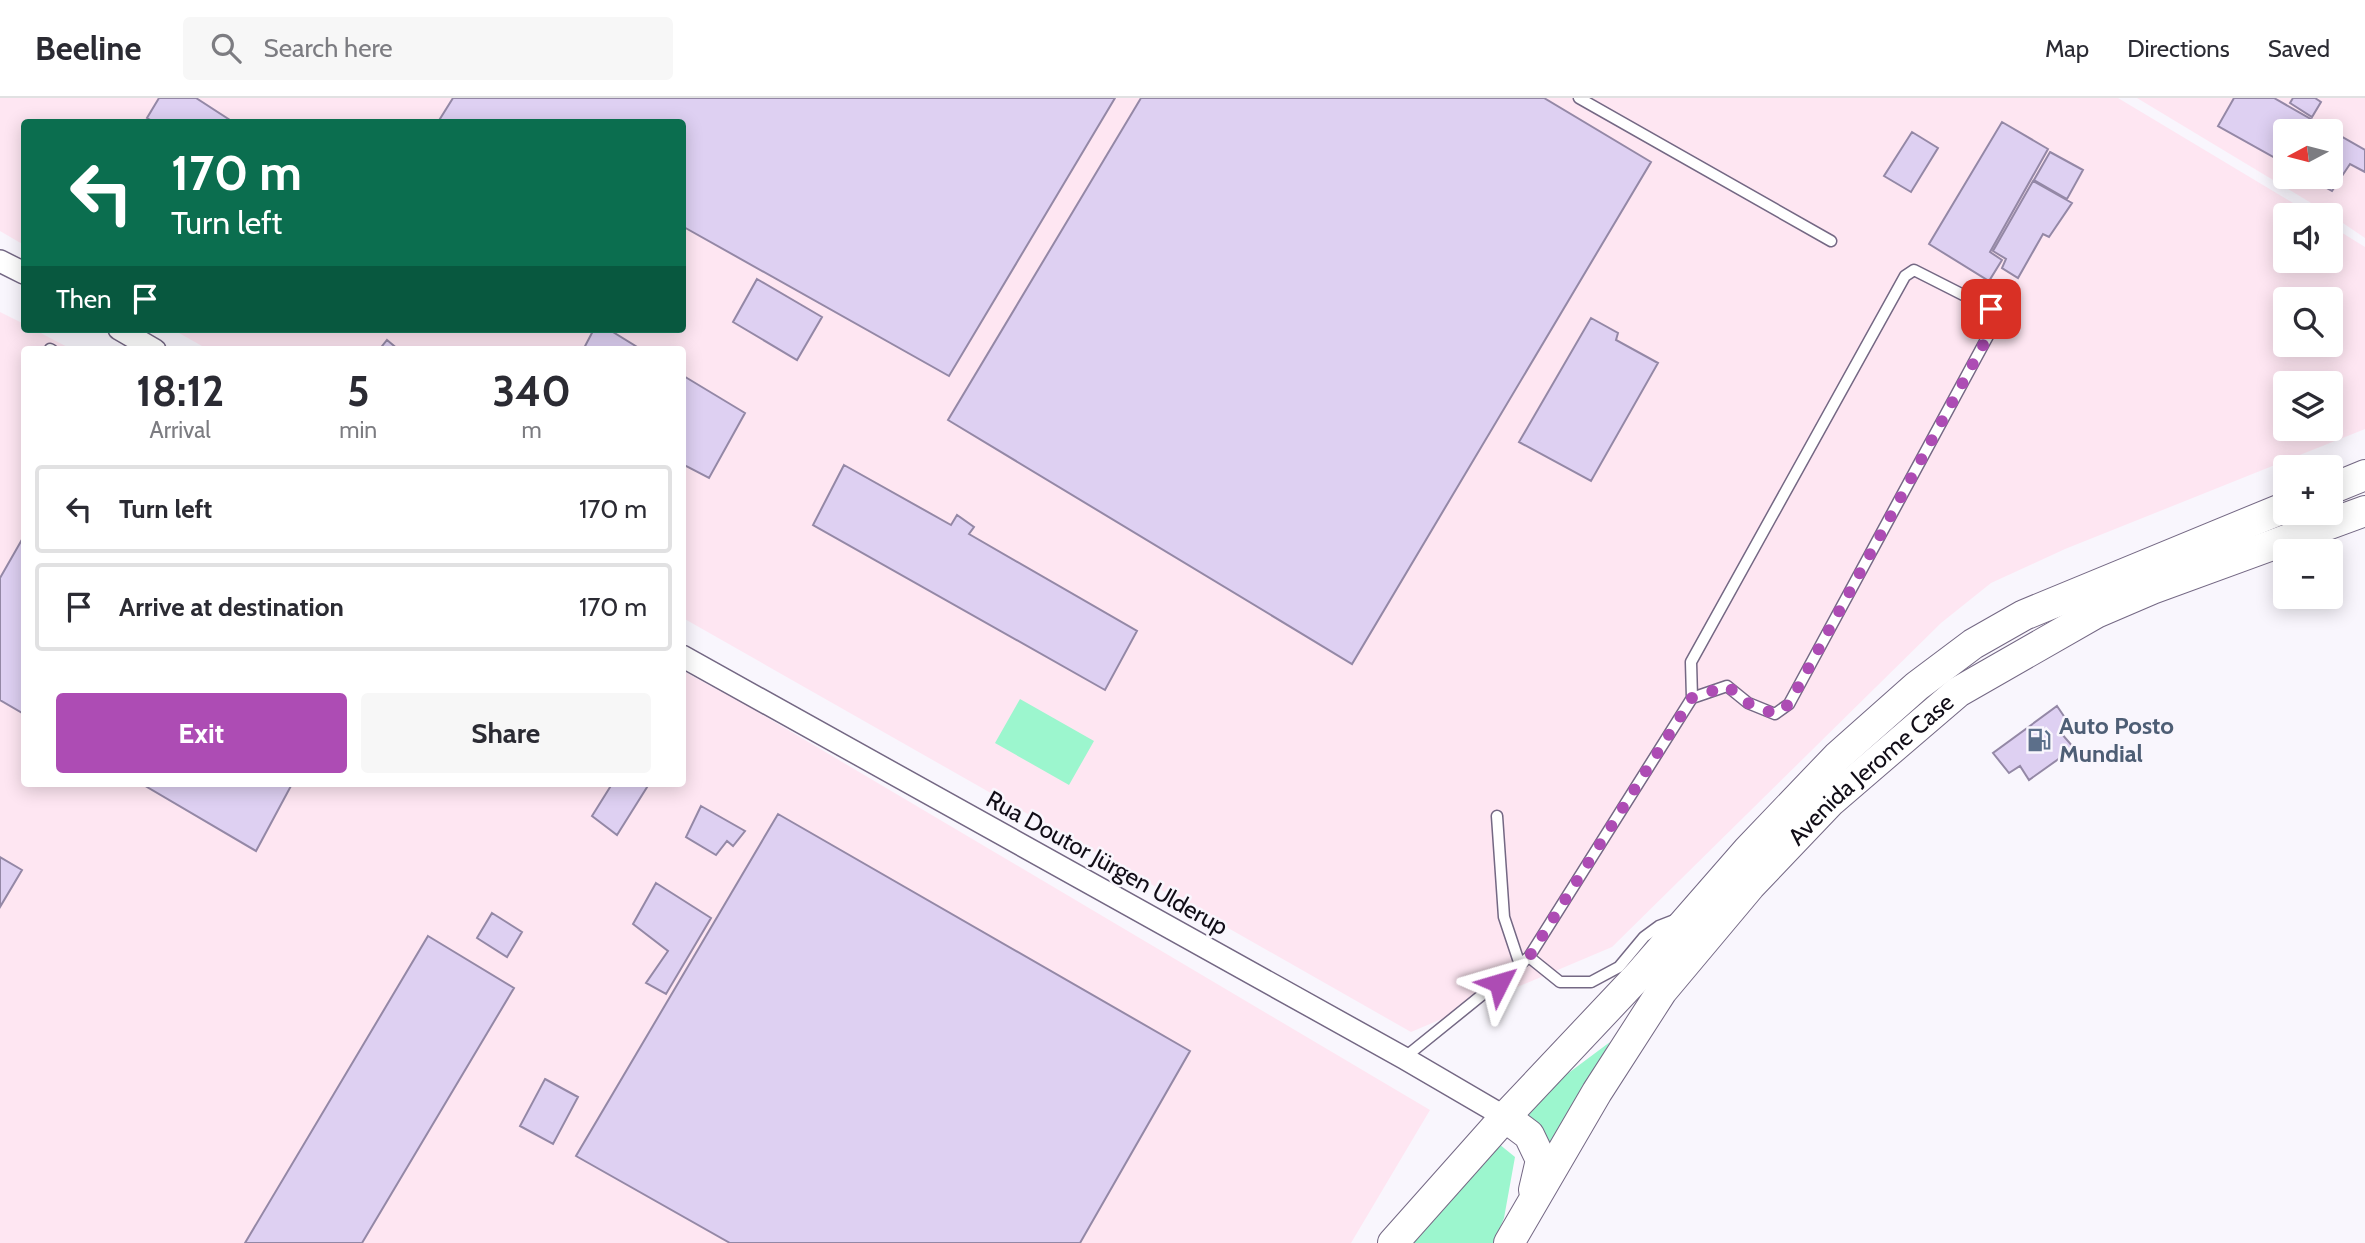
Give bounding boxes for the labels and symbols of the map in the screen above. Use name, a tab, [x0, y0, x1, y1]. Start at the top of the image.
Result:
north arrow	[2273, 119, 2343, 189]
pin	[1961, 279, 2021, 339]
street label: Avenida Jerome Case	[1782, 687, 1959, 851]
place label: Auto Posto Mundial	[2059, 711, 2174, 768]
fuel station icon: Auto Posto Mundial	[2025, 726, 2053, 754]
street label: Rua Doutor Jürgen Ulderup	[981, 784, 1233, 941]
position arrow	[1462, 946, 1536, 1020]

